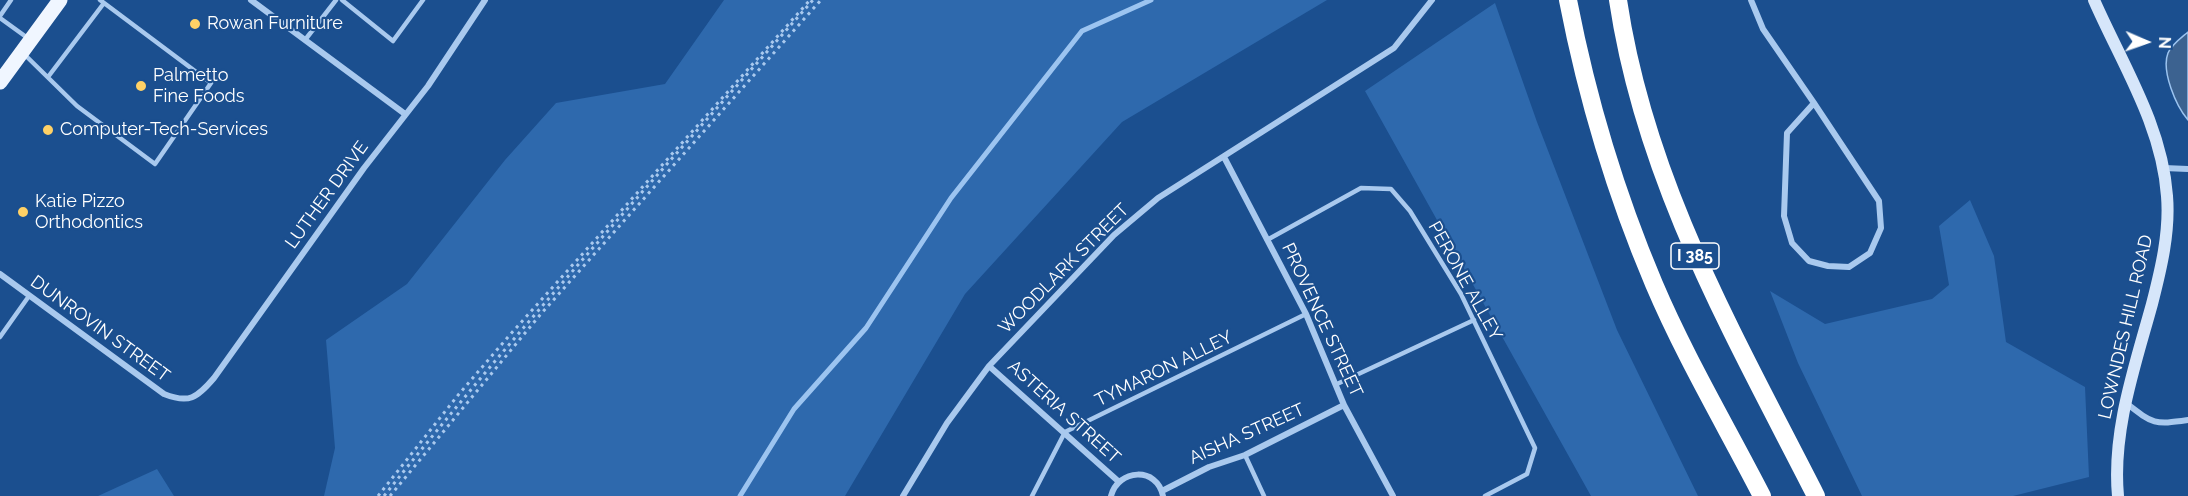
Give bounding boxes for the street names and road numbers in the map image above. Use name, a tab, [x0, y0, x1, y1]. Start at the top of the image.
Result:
street label: LUTHER DRIVE	[281, 137, 373, 253]
street label: WOODLARK STREET	[994, 199, 1134, 339]
street label: PERONE ALLEY	[1423, 218, 1507, 344]
street label: LOWNDES HILL ROAD	[2094, 233, 2158, 421]
street label: PROVENCE STREET	[1277, 240, 1367, 400]
road number: I 385	[1671, 243, 1719, 269]
street label: DUNROVIN STREET	[26, 271, 174, 387]
street label: TYMARON ALLEY	[1092, 326, 1236, 412]
street label: ASTERIA STREET	[1003, 356, 1125, 468]
street label: AISHA STREET	[1186, 399, 1308, 469]

